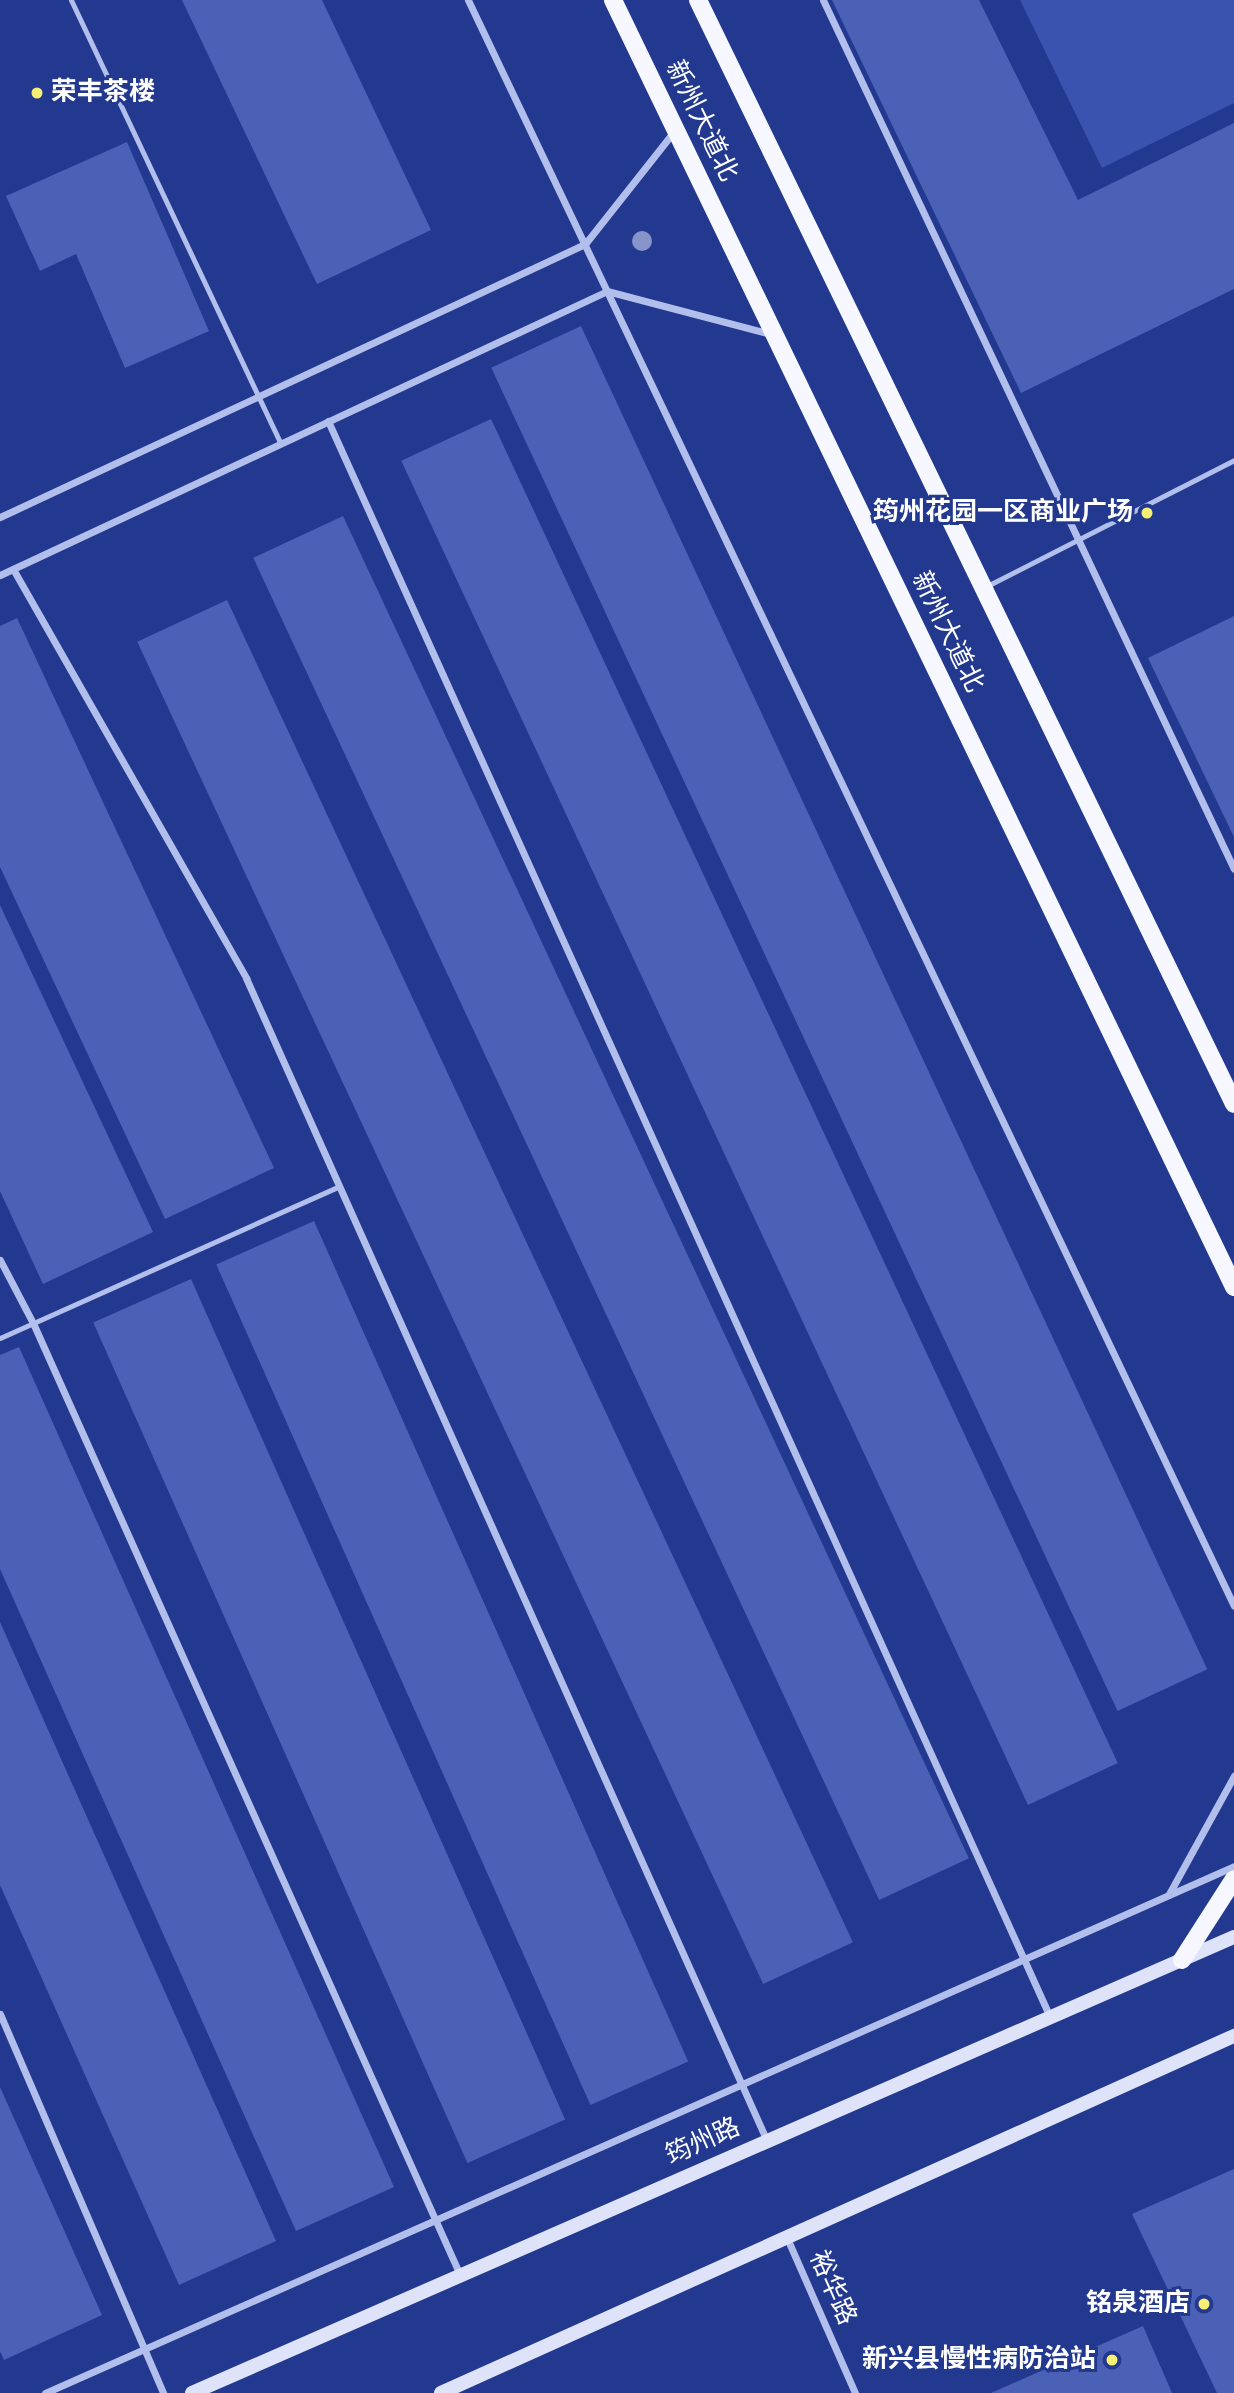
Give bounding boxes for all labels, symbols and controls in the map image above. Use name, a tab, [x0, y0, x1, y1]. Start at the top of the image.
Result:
street label: 新州大道北	[658, 56, 744, 186]
place label: 荣丰茶楼	[51, 77, 155, 109]
marker: 荣丰茶楼	[29, 85, 45, 101]
place label: 筠州花园一区商业广场	[873, 497, 1133, 529]
marker: 筠州花园一区商业广场	[1139, 505, 1155, 521]
street label: 新州大道北	[904, 567, 990, 697]
street label: 筠州路	[661, 2112, 745, 2172]
street label: 裕华路	[802, 2246, 862, 2330]
place label: 铭泉酒店	[1086, 2288, 1190, 2320]
marker: 铭泉酒店	[1196, 2296, 1212, 2312]
place label: 新兴县慢性病防治站	[862, 2344, 1096, 2376]
marker: 新兴县慢性病防治站	[1102, 2350, 1122, 2370]

